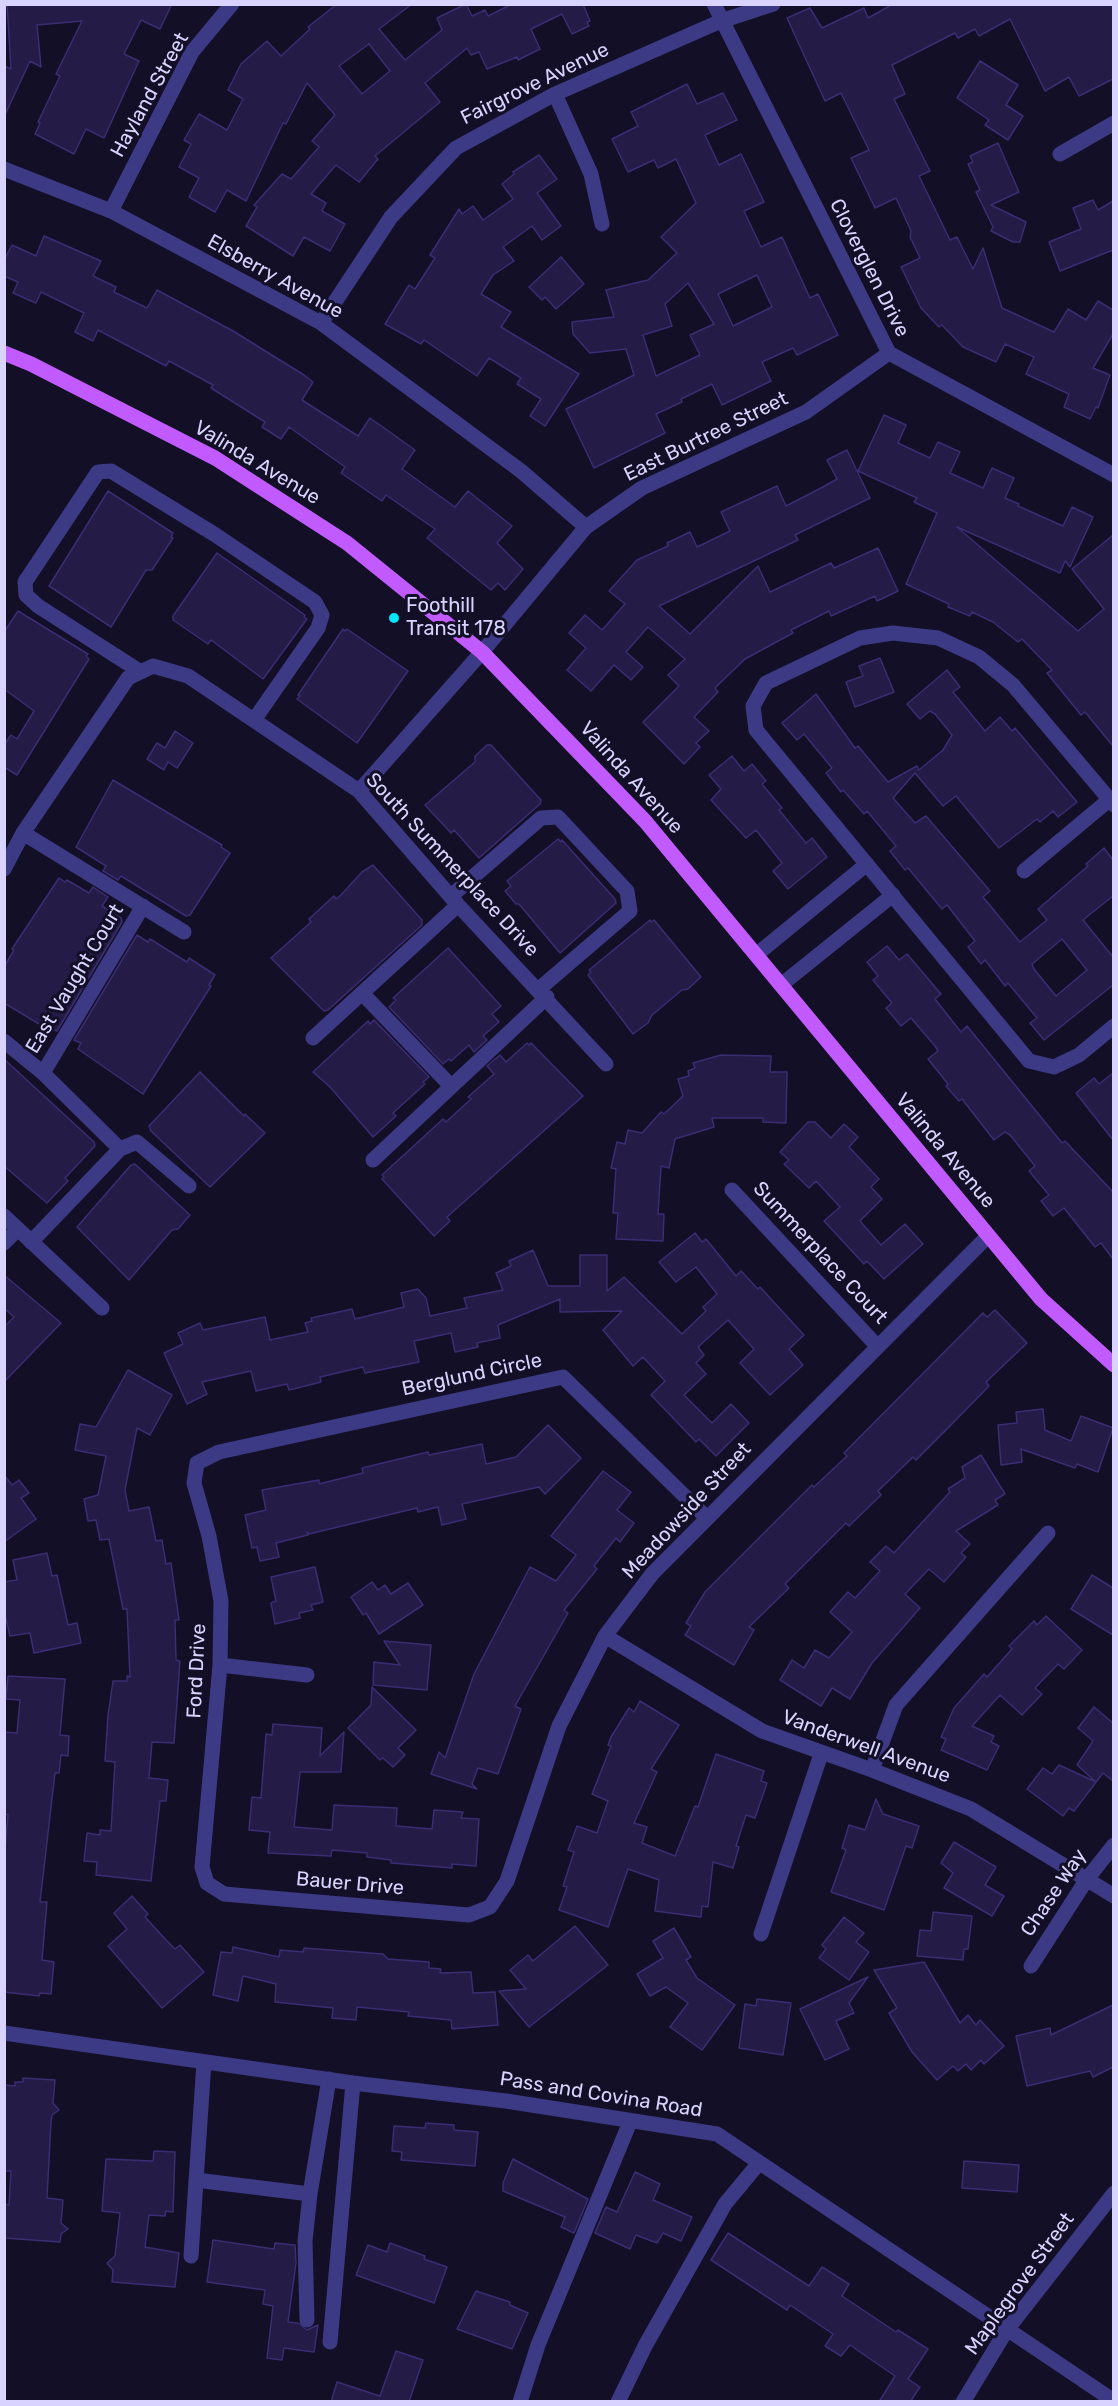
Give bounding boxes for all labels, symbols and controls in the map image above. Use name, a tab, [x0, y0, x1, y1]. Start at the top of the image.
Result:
street label: Hayland Street	[106, 28, 194, 162]
street label: Fairgrove Avenue	[457, 38, 613, 130]
street label: Cloverglen Drive	[824, 195, 914, 341]
street label: Elsberry Avenue	[203, 230, 347, 324]
street label: East Burtree Street	[620, 387, 792, 487]
street label: Valinda Avenue	[190, 416, 324, 510]
place label: Foothill Transit 178	[406, 594, 506, 641]
marker: Foothill Transit 178	[387, 611, 401, 625]
street label: Valinda Avenue	[574, 717, 688, 839]
street label: South Summerplace Drive	[360, 768, 544, 962]
street label: East Vaught Court	[21, 900, 129, 1058]
street label: Valinda Avenue	[890, 1089, 1000, 1213]
street label: Summerplace Court	[748, 1177, 892, 1329]
street label: Berglund Circle	[400, 1348, 544, 1402]
street label: Meadowside Street	[618, 1438, 756, 1584]
street label: Ford Drive	[183, 1623, 211, 1719]
street label: Vanderwell Avenue	[779, 1705, 953, 1789]
street label: Chase Way	[1016, 1845, 1092, 1941]
street label: Bauer Drive	[295, 1867, 405, 1901]
street label: Pass and Covina Road	[498, 2067, 704, 2123]
street label: Maplegrove Street	[960, 2208, 1080, 2360]

